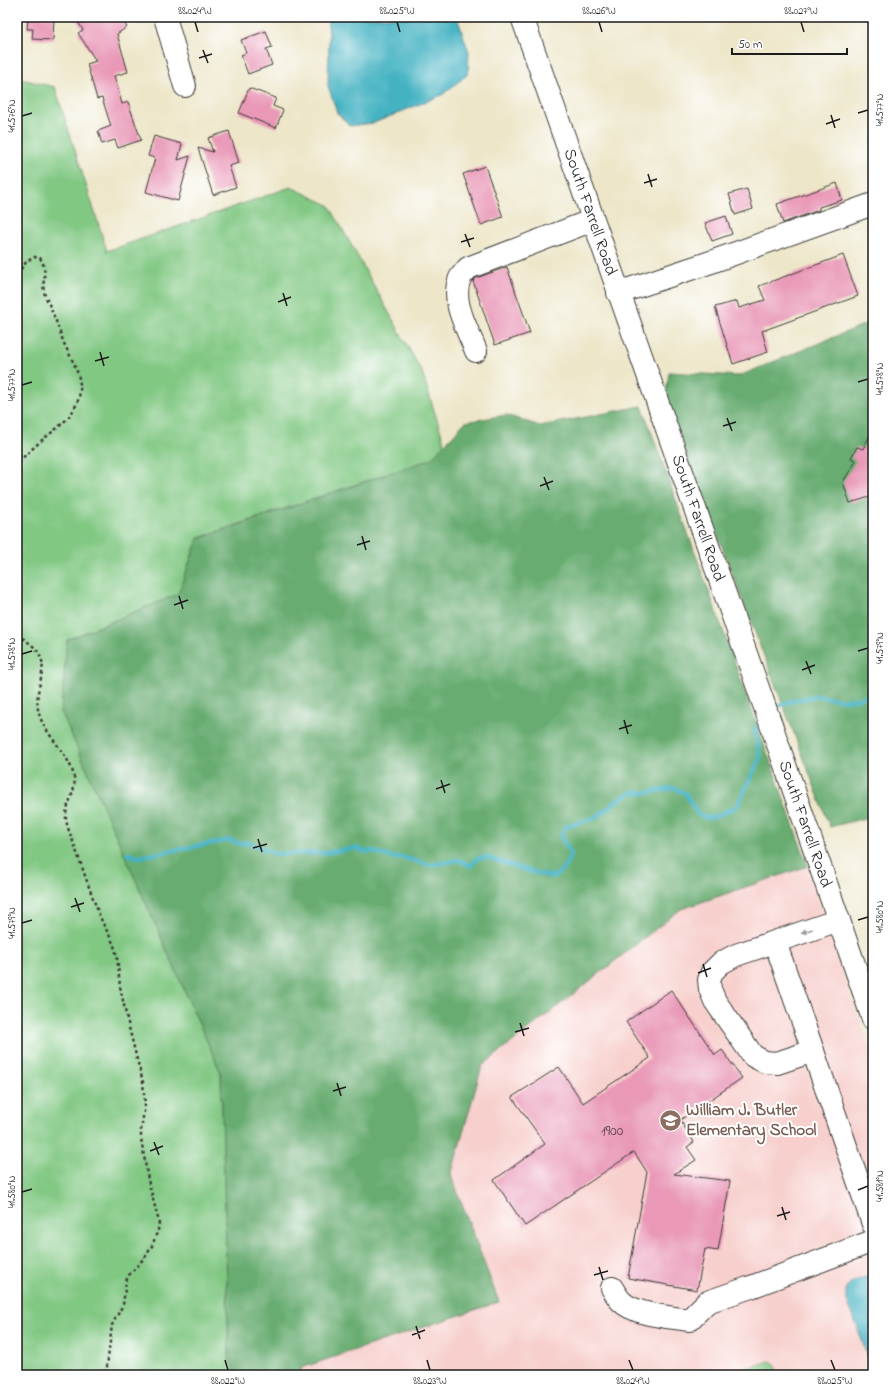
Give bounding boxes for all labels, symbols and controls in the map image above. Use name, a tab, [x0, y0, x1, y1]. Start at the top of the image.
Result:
text: 88.024°W	[178, 4, 212, 19]
text: 88.025°W	[380, 4, 415, 19]
text: 88.026°W	[582, 4, 616, 19]
text: 88.027°W	[784, 4, 818, 19]
scale bar	[732, 30, 847, 56]
text: 50 m	[738, 36, 762, 54]
text: 41.577°N	[873, 93, 888, 126]
text: 41.576°N	[5, 99, 20, 133]
street label: South Farrell Road	[557, 145, 624, 279]
text: 41.578°N	[873, 363, 888, 395]
text: 41.577°N	[5, 368, 20, 401]
street label: South Farrell Road	[665, 451, 732, 585]
text: 41.579°N	[873, 632, 888, 664]
text: 41.578°N	[5, 638, 20, 670]
street label: South Farrell Road	[772, 757, 839, 891]
text: 41.580°N	[873, 900, 888, 933]
text: 41.579°N	[5, 907, 20, 939]
one-way arrow	[801, 928, 813, 934]
place label: William J. Butler Elementary School	[686, 1098, 817, 1145]
school or university icon: William J. Butler Elementary School	[657, 1107, 683, 1133]
house number: 1900	[601, 1120, 624, 1142]
text: 41.581°N	[873, 1170, 888, 1202]
text: 41.580°N	[5, 1175, 20, 1208]
text: 88.022°W	[211, 1374, 245, 1389]
text: 88.023°W	[413, 1374, 447, 1389]
text: 88.024°W	[616, 1374, 650, 1389]
text: 88.025°W	[818, 1374, 853, 1389]

